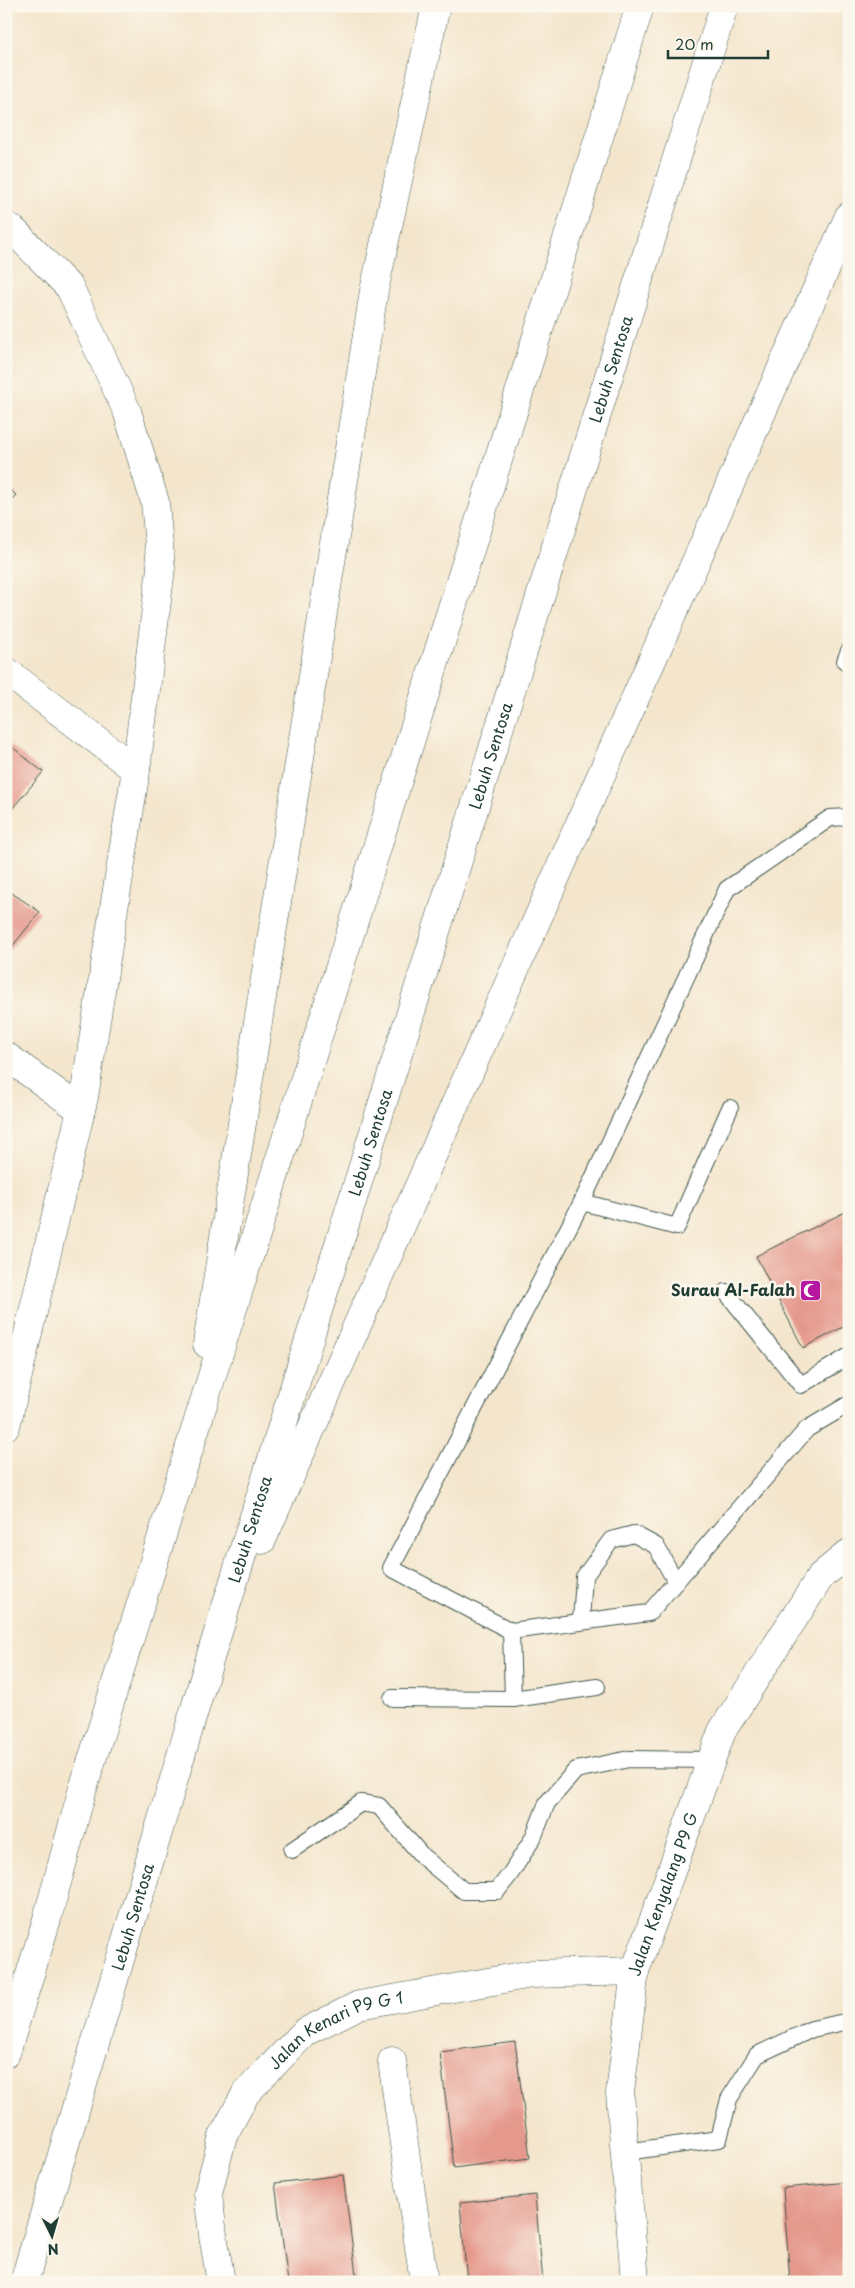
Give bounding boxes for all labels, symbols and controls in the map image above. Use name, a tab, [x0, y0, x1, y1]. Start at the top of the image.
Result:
scale bar	[668, 28, 768, 60]
text: 20 m	[675, 32, 714, 55]
street label: Lebuh Sentosa	[582, 312, 638, 425]
street label: Lebuh Sentosa	[462, 699, 518, 812]
street label: Lebuh Sentosa	[341, 1086, 397, 1199]
place label: Surau Al-Falah	[671, 1277, 795, 1301]
mosque icon: Surau Al-Falah	[799, 1278, 823, 1302]
street label: Lebuh Sentosa	[221, 1472, 277, 1586]
street label: Jalan Kenyalang P9 G	[621, 1809, 703, 1977]
street label: Lebuh Sentosa	[105, 1860, 159, 1973]
street label: Jalan Kenari P9 G 1	[262, 1984, 405, 2074]
north arrow	[28, 2210, 78, 2260]
text: N	[47, 2239, 60, 2260]

